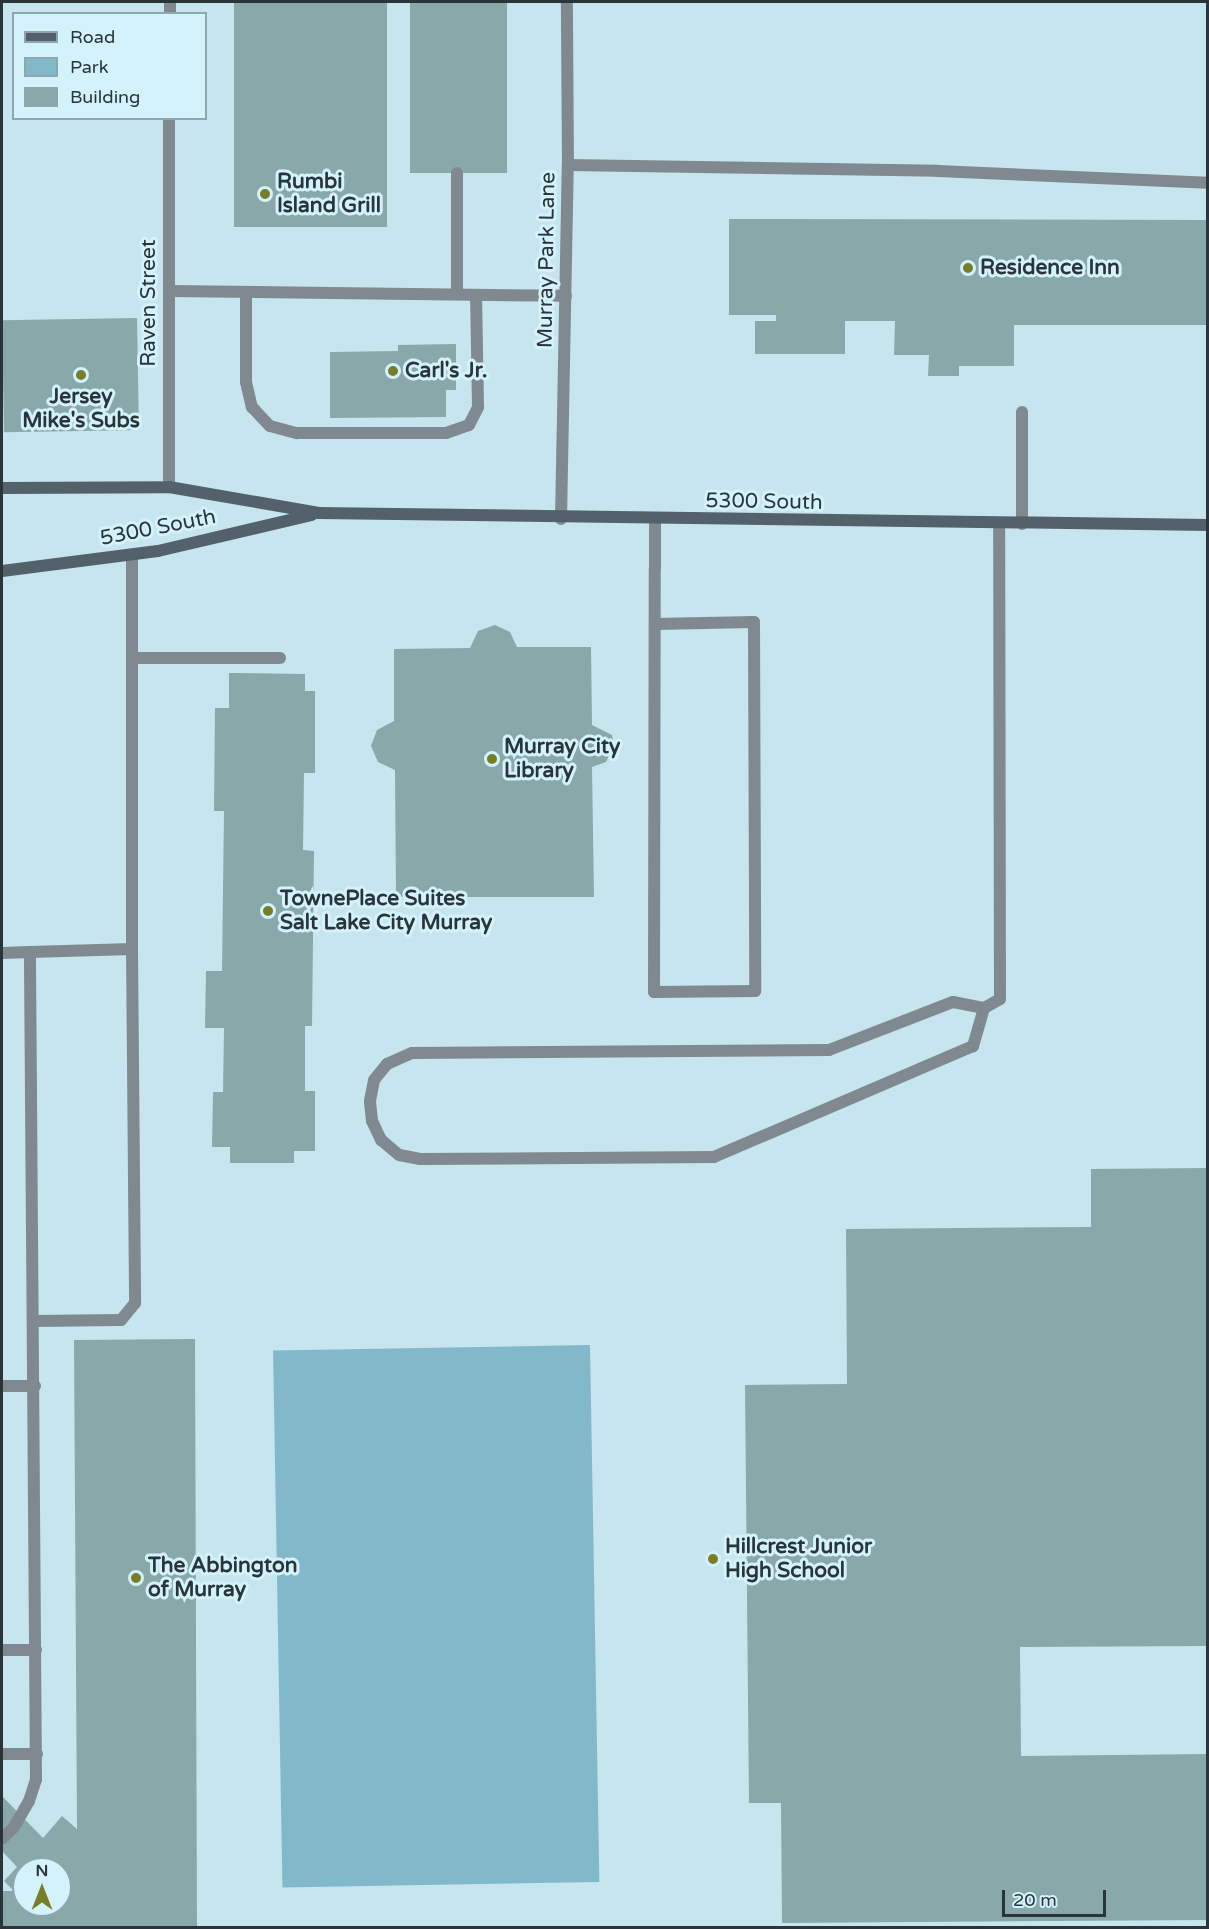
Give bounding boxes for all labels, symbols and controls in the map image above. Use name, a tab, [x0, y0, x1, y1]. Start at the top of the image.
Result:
legend	[12, 12, 207, 120]
text: Road	[70, 26, 115, 48]
text: Park	[70, 56, 108, 78]
text: Building	[70, 86, 140, 108]
place label: Rumbi Island Grill	[277, 169, 381, 219]
street label: Murray Park Lane	[533, 172, 561, 348]
marker: Rumbi Island Grill	[258, 187, 272, 201]
street label: Raven Street	[136, 239, 162, 367]
place label: Residence Inn	[980, 255, 1120, 281]
marker: Residence Inn	[961, 261, 975, 275]
place label: Carl's Jr.	[405, 358, 488, 384]
marker: Carl's Jr.	[386, 364, 400, 378]
marker: Jersey Mike's Subs	[74, 368, 88, 382]
place label: Jersey Mike's Subs	[22, 384, 140, 434]
street label: 5300 South	[705, 488, 823, 516]
street label: 5300 South	[98, 504, 218, 552]
place label: Murray City Library	[504, 734, 620, 784]
marker: Murray City Library	[485, 752, 499, 766]
place label: TownePlace Suites Salt Lake City Murray	[280, 886, 492, 936]
marker: TownePlace Suites Salt Lake City Murray	[261, 904, 275, 918]
place label: Hillcrest Junior High School	[725, 1534, 872, 1584]
marker: Hillcrest Junior High School	[706, 1552, 720, 1566]
place label: The Abbington of Murray	[148, 1553, 298, 1603]
marker: The Abbington of Murray	[129, 1571, 143, 1585]
north arrow	[12, 1857, 72, 1917]
text: N	[36, 1861, 48, 1881]
scale bar	[1005, 1878, 1108, 1916]
text: 20 m	[1013, 1889, 1057, 1911]

